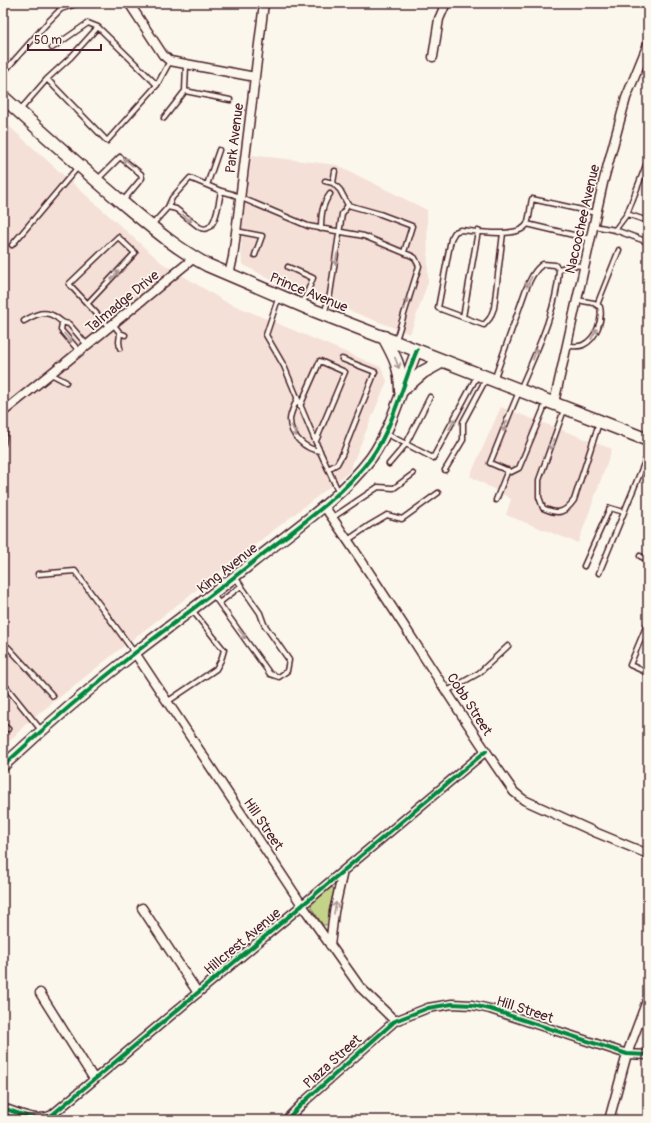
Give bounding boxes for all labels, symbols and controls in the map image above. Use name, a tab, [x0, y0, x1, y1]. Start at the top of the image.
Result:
scale bar	[28, 26, 101, 52]
text: 50 m	[34, 33, 62, 48]
street label: Park Avenue	[222, 102, 247, 174]
one-way arrow	[122, 158, 133, 167]
street label: Nacoochee Avenue	[562, 163, 603, 275]
one-way arrow	[182, 214, 193, 222]
one-way arrow	[332, 252, 340, 265]
street label: Talmadge Drive	[82, 267, 162, 336]
street label: Prince Avenue	[267, 269, 350, 316]
one-way arrow	[110, 270, 119, 280]
one-way arrow	[525, 276, 533, 288]
one-way arrow	[403, 298, 410, 311]
one-way arrow	[590, 328, 598, 340]
one-way arrow	[63, 332, 72, 342]
one-way arrow	[531, 349, 539, 361]
one-way arrow	[394, 357, 402, 369]
one-way arrow	[448, 418, 456, 430]
one-way arrow	[500, 420, 508, 432]
one-way arrow	[291, 425, 298, 437]
one-way arrow	[547, 438, 555, 450]
street label: King Avenue	[194, 540, 261, 597]
one-way arrow	[238, 629, 246, 640]
street label: Cobb Street	[443, 670, 496, 739]
street label: Hill Street	[240, 795, 287, 854]
one-way arrow	[331, 902, 339, 915]
street label: Hillcrest Avenue	[201, 904, 284, 978]
street label: Hill Street	[494, 992, 556, 1027]
street label: Plaza Street	[300, 1031, 365, 1092]

